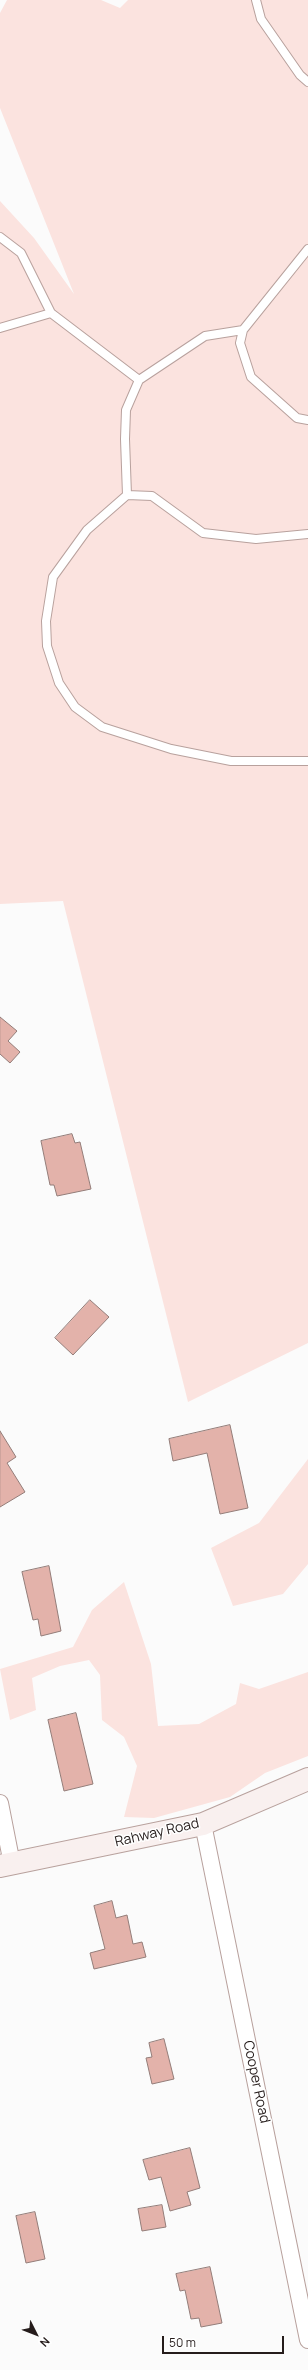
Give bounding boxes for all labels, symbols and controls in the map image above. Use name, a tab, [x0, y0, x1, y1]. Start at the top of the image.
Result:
street label: Rahway Road	[113, 1815, 201, 1851]
street label: Cooper Road	[239, 2039, 273, 2125]
north arrow	[16, 2314, 56, 2354]
scale bar	[164, 2328, 286, 2354]
text: N	[37, 2334, 54, 2350]
text: 50 m	[169, 2334, 196, 2351]

